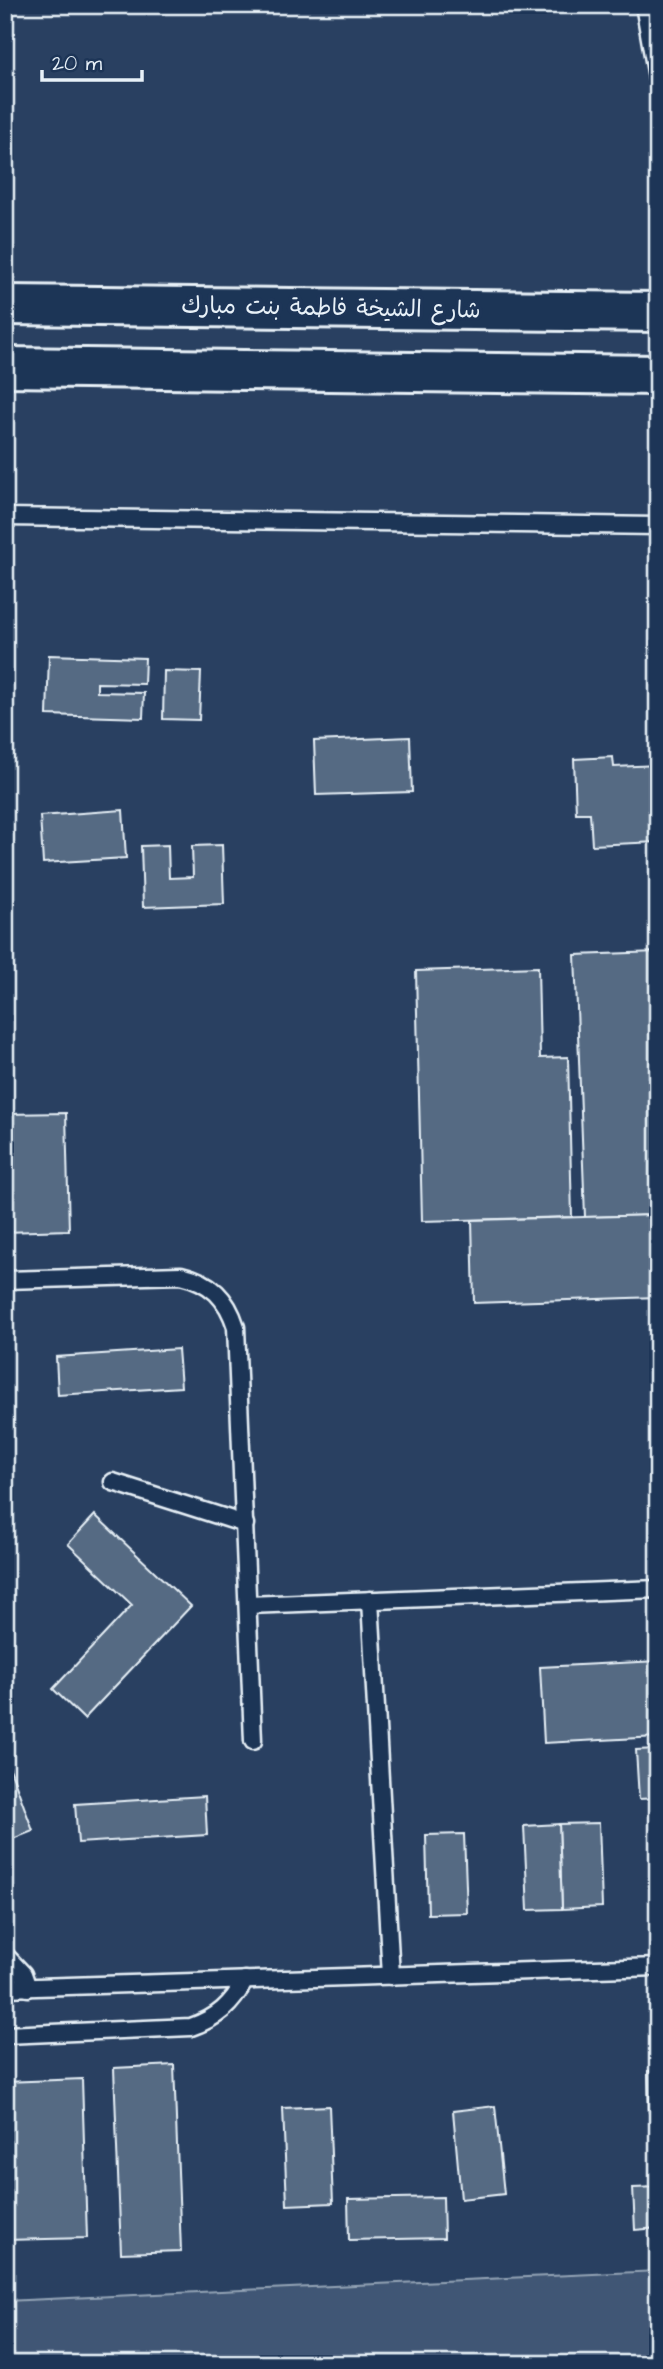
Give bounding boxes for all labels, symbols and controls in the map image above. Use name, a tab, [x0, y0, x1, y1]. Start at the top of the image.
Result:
scale bar	[42, 38, 142, 82]
text: 20 m	[52, 49, 103, 78]
street label: شارع الشيخة فاطمة بنت مبارك	[181, 289, 481, 327]

